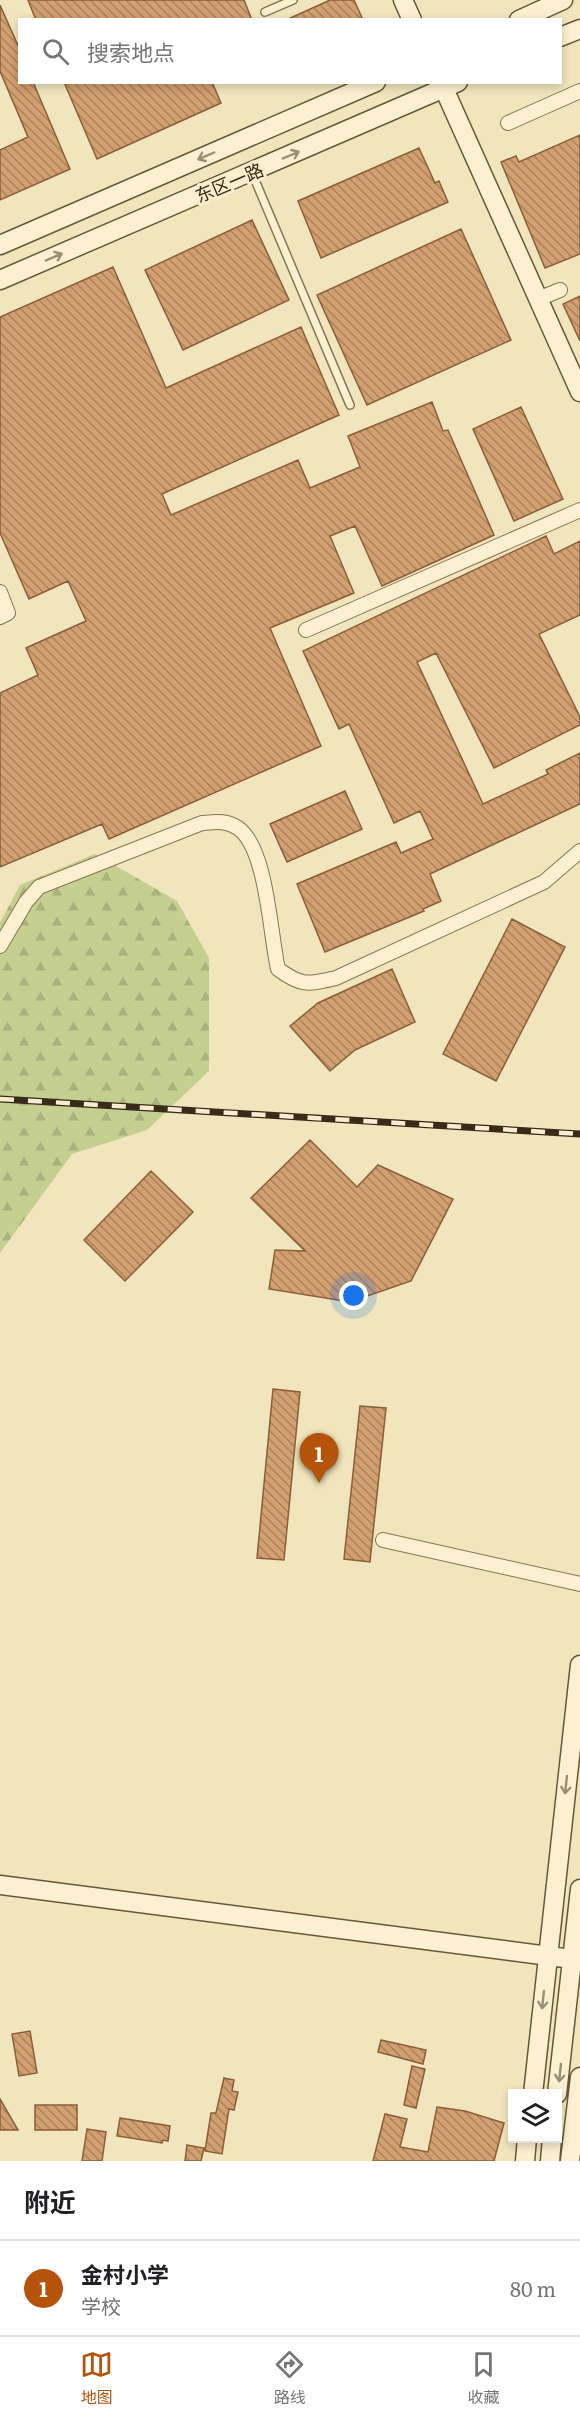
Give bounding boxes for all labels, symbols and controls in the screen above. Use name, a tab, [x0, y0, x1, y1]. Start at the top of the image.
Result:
search box	[18, 18, 562, 84]
icon: search	[39, 35, 72, 68]
text: 搜索地点	[87, 35, 175, 68]
one-way arrow	[281, 149, 299, 160]
one-way arrow	[198, 151, 216, 162]
street label: 东区一路	[191, 156, 267, 208]
one-way arrow	[44, 251, 62, 262]
your location	[339, 1281, 368, 1310]
pin: 1	[300, 1434, 338, 1483]
one-way arrow	[560, 1775, 571, 1795]
one-way arrow	[537, 1990, 548, 2010]
one-way arrow	[554, 2062, 565, 2082]
map controls	[508, 2089, 562, 2143]
button: layers	[508, 2089, 562, 2143]
text: 附近	[24, 2181, 76, 2220]
text: 金村小学	[81, 2257, 169, 2290]
text: 1	[39, 2273, 48, 2303]
text: 80 m	[510, 2273, 556, 2303]
text: 学校	[81, 2290, 121, 2320]
tab: 地图	[80, 2348, 113, 2408]
tab: 路线	[273, 2348, 306, 2408]
tab: 收藏	[467, 2348, 500, 2408]

